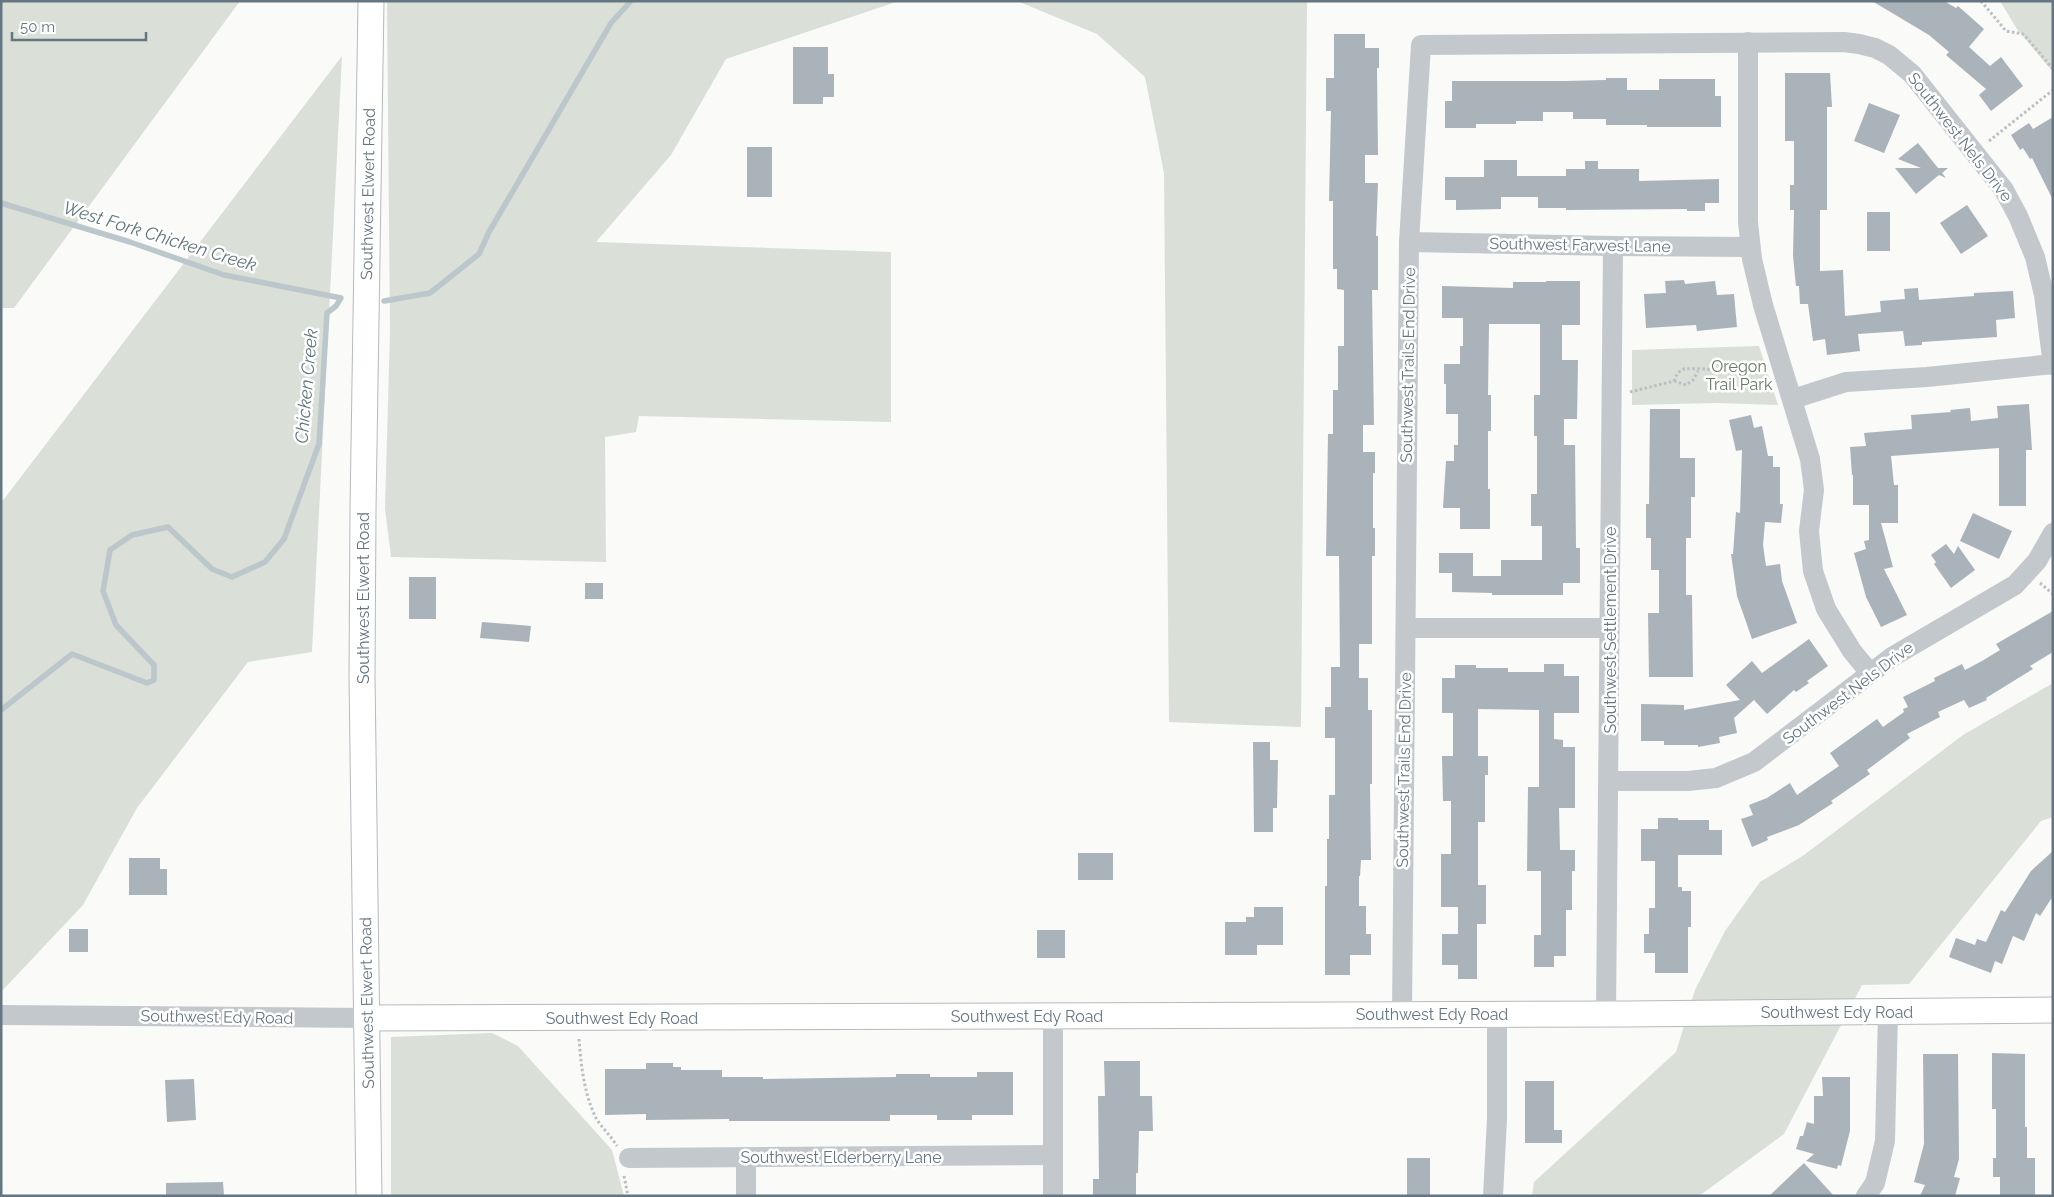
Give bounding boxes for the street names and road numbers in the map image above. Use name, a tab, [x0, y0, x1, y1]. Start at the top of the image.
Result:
street label: Southwest Nels Drive	[1904, 69, 2016, 205]
street label: Southwest Elwert Road	[357, 108, 379, 280]
street label: Southwest Farwest Lane	[1489, 234, 1671, 256]
street label: Southwest Trails End Drive	[1397, 267, 1419, 463]
street label: Southwest Elwert Road	[354, 512, 373, 684]
street label: Southwest Settlement Drive	[1601, 527, 1620, 733]
street label: Southwest Nels Drive	[1779, 638, 1917, 748]
street label: Southwest Trails End Drive	[1393, 672, 1415, 868]
street label: Southwest Elwert Road	[356, 917, 378, 1089]
street label: Southwest Edy Road	[1761, 1003, 1913, 1022]
street label: Southwest Edy Road	[1356, 1005, 1508, 1024]
street label: Southwest Edy Road	[141, 1006, 294, 1028]
street label: Southwest Edy Road	[951, 1007, 1103, 1026]
street label: Southwest Edy Road	[546, 1009, 698, 1028]
street label: Southwest Elderberry Lane	[740, 1148, 942, 1167]

